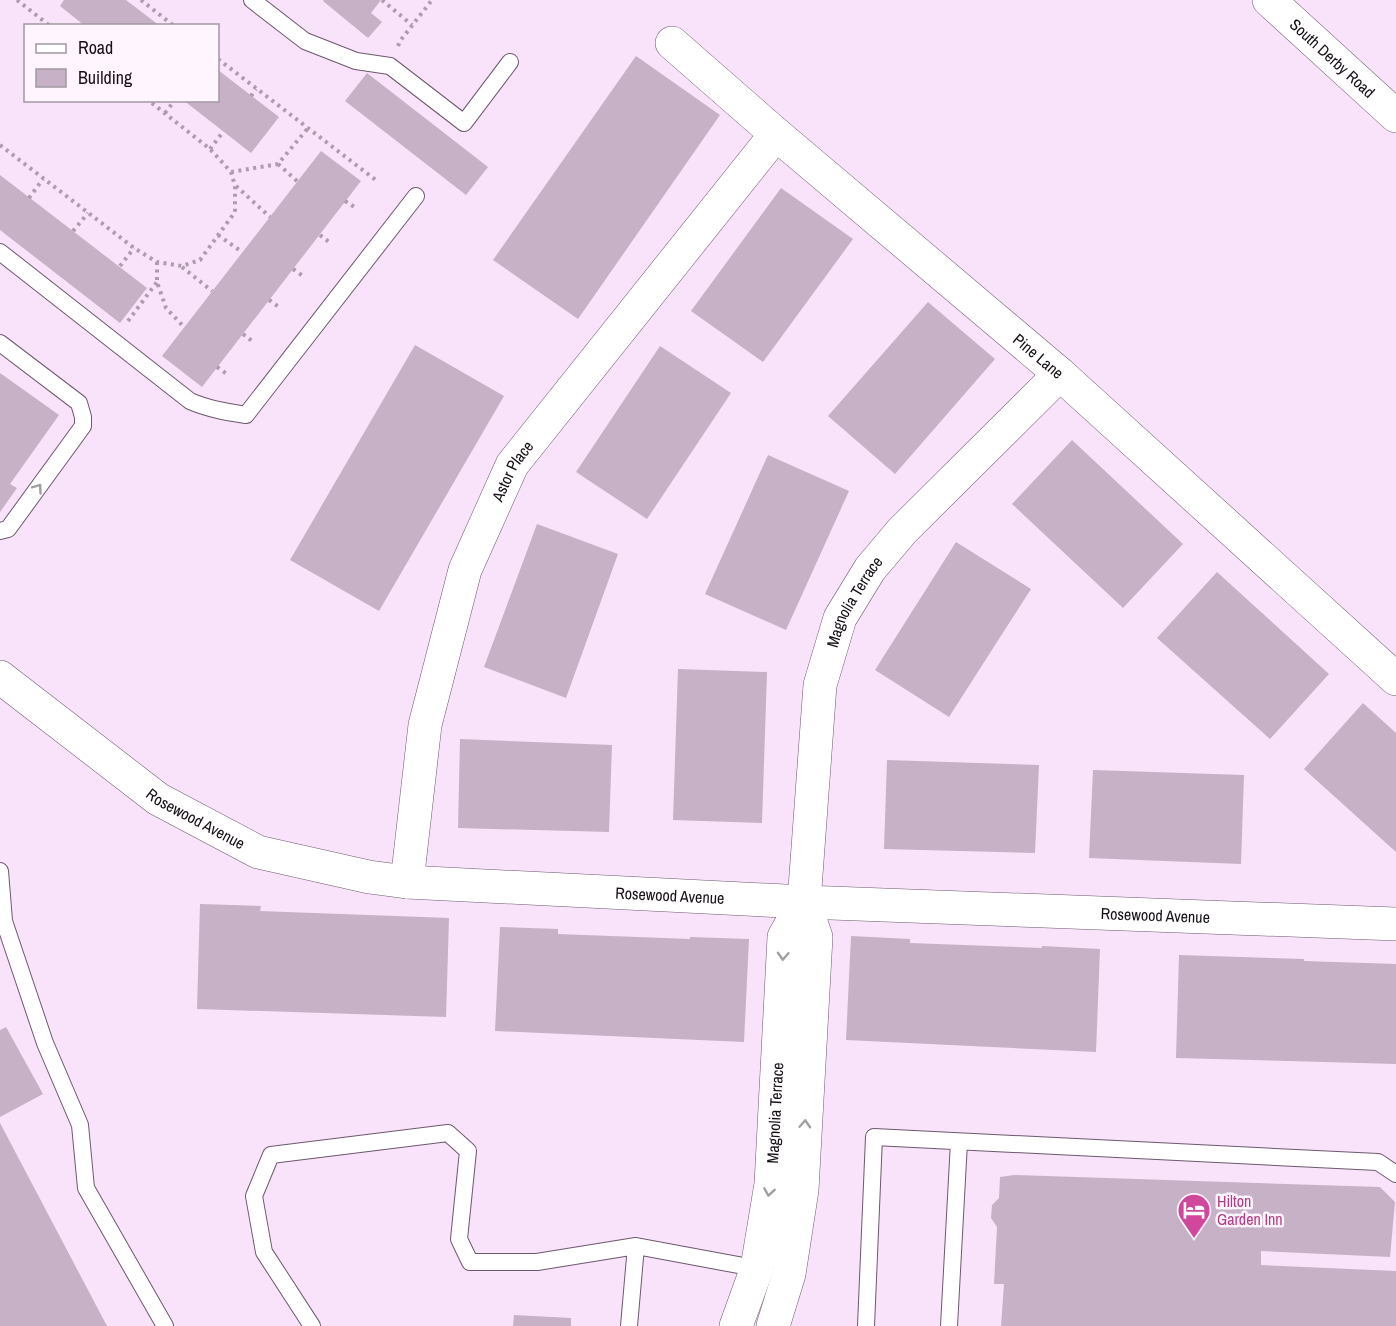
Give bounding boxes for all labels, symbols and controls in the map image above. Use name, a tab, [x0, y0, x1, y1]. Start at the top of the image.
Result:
street label: South Derby Road	[1285, 13, 1380, 103]
legend	[24, 24, 219, 102]
text: Road	[78, 35, 113, 60]
text: Building	[78, 65, 133, 90]
street label: Pine Lane	[1009, 328, 1069, 384]
street label: Astor Place	[486, 436, 538, 506]
one-way arrow	[30, 484, 41, 495]
street label: Magnolia Terrace	[821, 551, 887, 650]
street label: Rosewood Avenue	[142, 783, 249, 854]
street label: Rosewood Avenue	[615, 882, 725, 909]
street label: Rosewood Avenue	[1100, 902, 1210, 928]
one-way arrow	[776, 951, 789, 960]
street label: Magnolia Terrace	[761, 1062, 788, 1164]
one-way arrow	[799, 1120, 812, 1129]
one-way arrow	[764, 1187, 776, 1197]
place label: Hilton Garden Inn	[1217, 1190, 1283, 1230]
hotel icon: Hilton Garden Inn	[1176, 1192, 1212, 1239]

